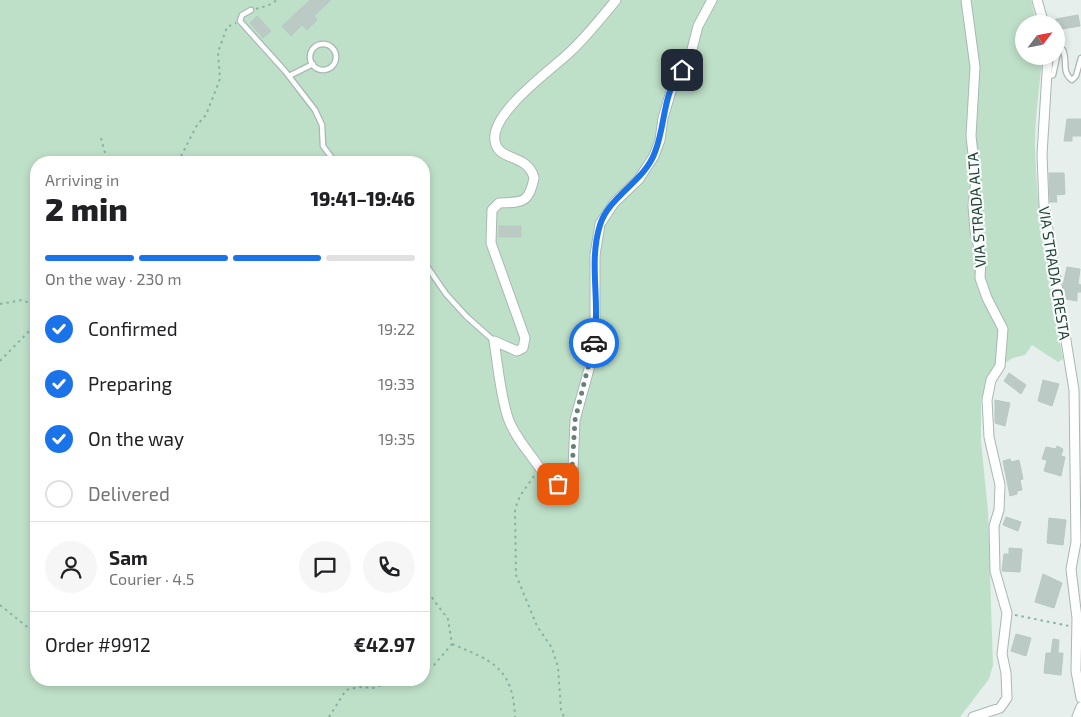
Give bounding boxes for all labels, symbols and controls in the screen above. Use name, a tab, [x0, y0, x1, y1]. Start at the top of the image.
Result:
north arrow	[1015, 15, 1065, 65]
map controls	[1015, 15, 1065, 65]
pin	[661, 49, 703, 91]
icon: home	[668, 56, 696, 84]
street label: VIA STRADA ALTA	[963, 151, 989, 268]
text: Arriving in	[45, 170, 119, 189]
text: 19:41–19:46	[311, 187, 415, 210]
text: 2 min	[45, 189, 128, 227]
street label: VIA STRADA CRESTA	[1036, 205, 1075, 342]
text: On the way · 230 m	[45, 269, 182, 288]
icon: check	[45, 315, 73, 343]
text: Confirmed	[88, 317, 178, 340]
courier	[569, 318, 619, 368]
text: 19:22	[378, 319, 415, 338]
icon: car	[580, 329, 608, 357]
icon: check	[45, 370, 73, 398]
text: Preparing	[88, 372, 172, 395]
text: 19:33	[378, 374, 415, 393]
icon: check	[45, 425, 73, 453]
text: On the way	[88, 427, 184, 450]
text: 19:35	[378, 429, 415, 448]
pin	[537, 463, 579, 505]
icon: bag	[544, 470, 572, 498]
text: Delivered	[88, 482, 170, 505]
button: person	[45, 541, 97, 593]
button: chat	[299, 541, 351, 593]
button: phone	[363, 541, 415, 593]
text: Sam	[109, 546, 148, 569]
text: Courier · 4.5	[109, 569, 194, 588]
text: Order #9912	[45, 633, 151, 656]
text: €42.97	[354, 633, 415, 656]

